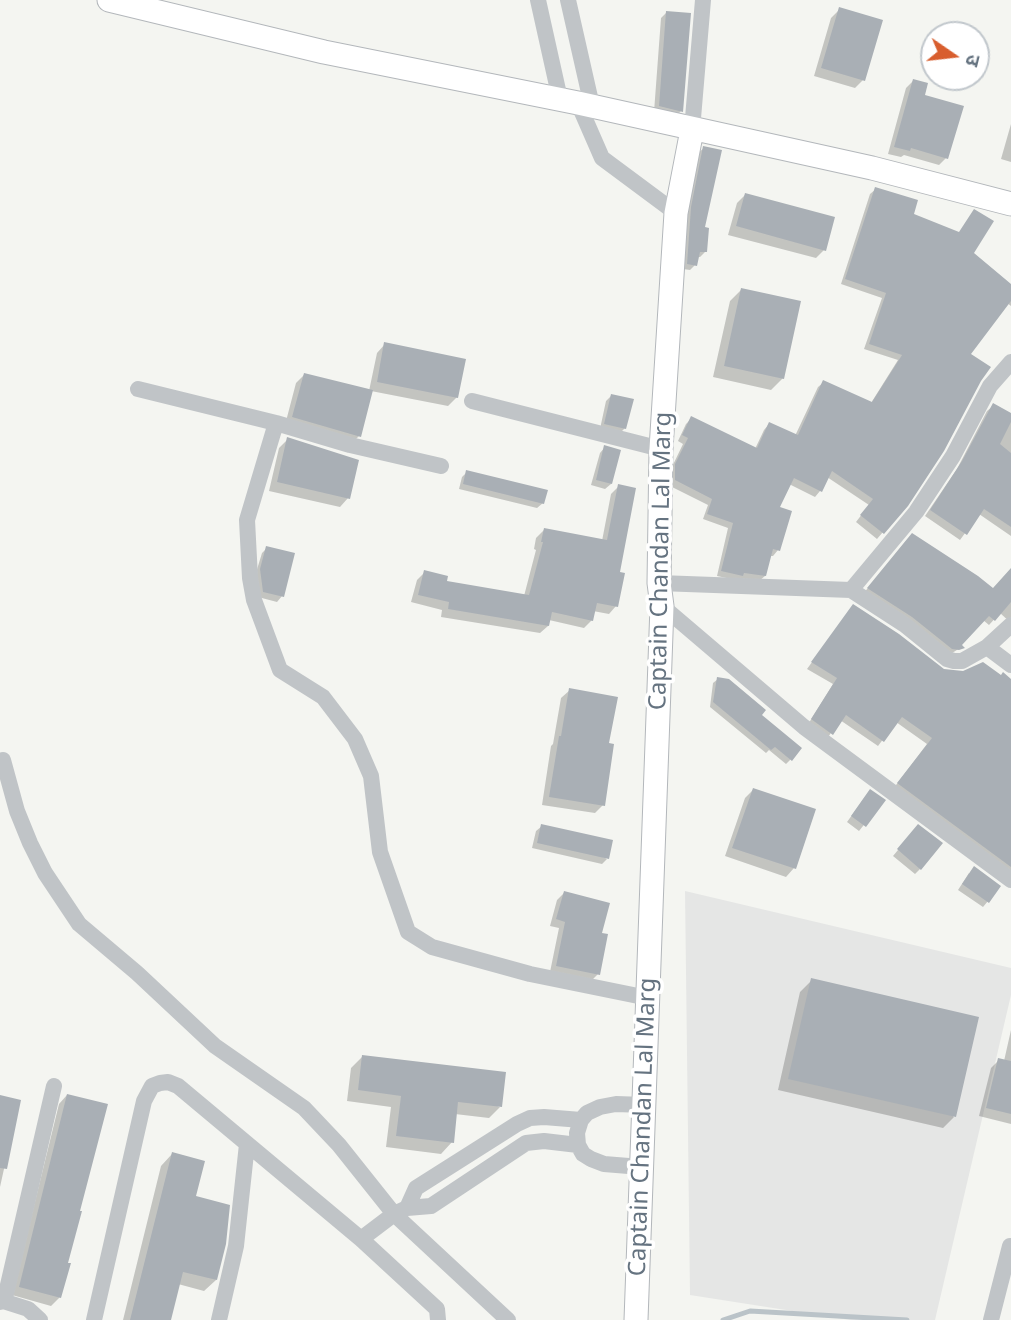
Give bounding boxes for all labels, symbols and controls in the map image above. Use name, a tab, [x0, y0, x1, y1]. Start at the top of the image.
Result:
north arrow	[920, 21, 990, 91]
text: उ	[959, 52, 987, 69]
street label: Captain Chandan Lal Marg	[644, 412, 678, 710]
street label: Captain Chandan Lal Marg	[623, 977, 663, 1277]

